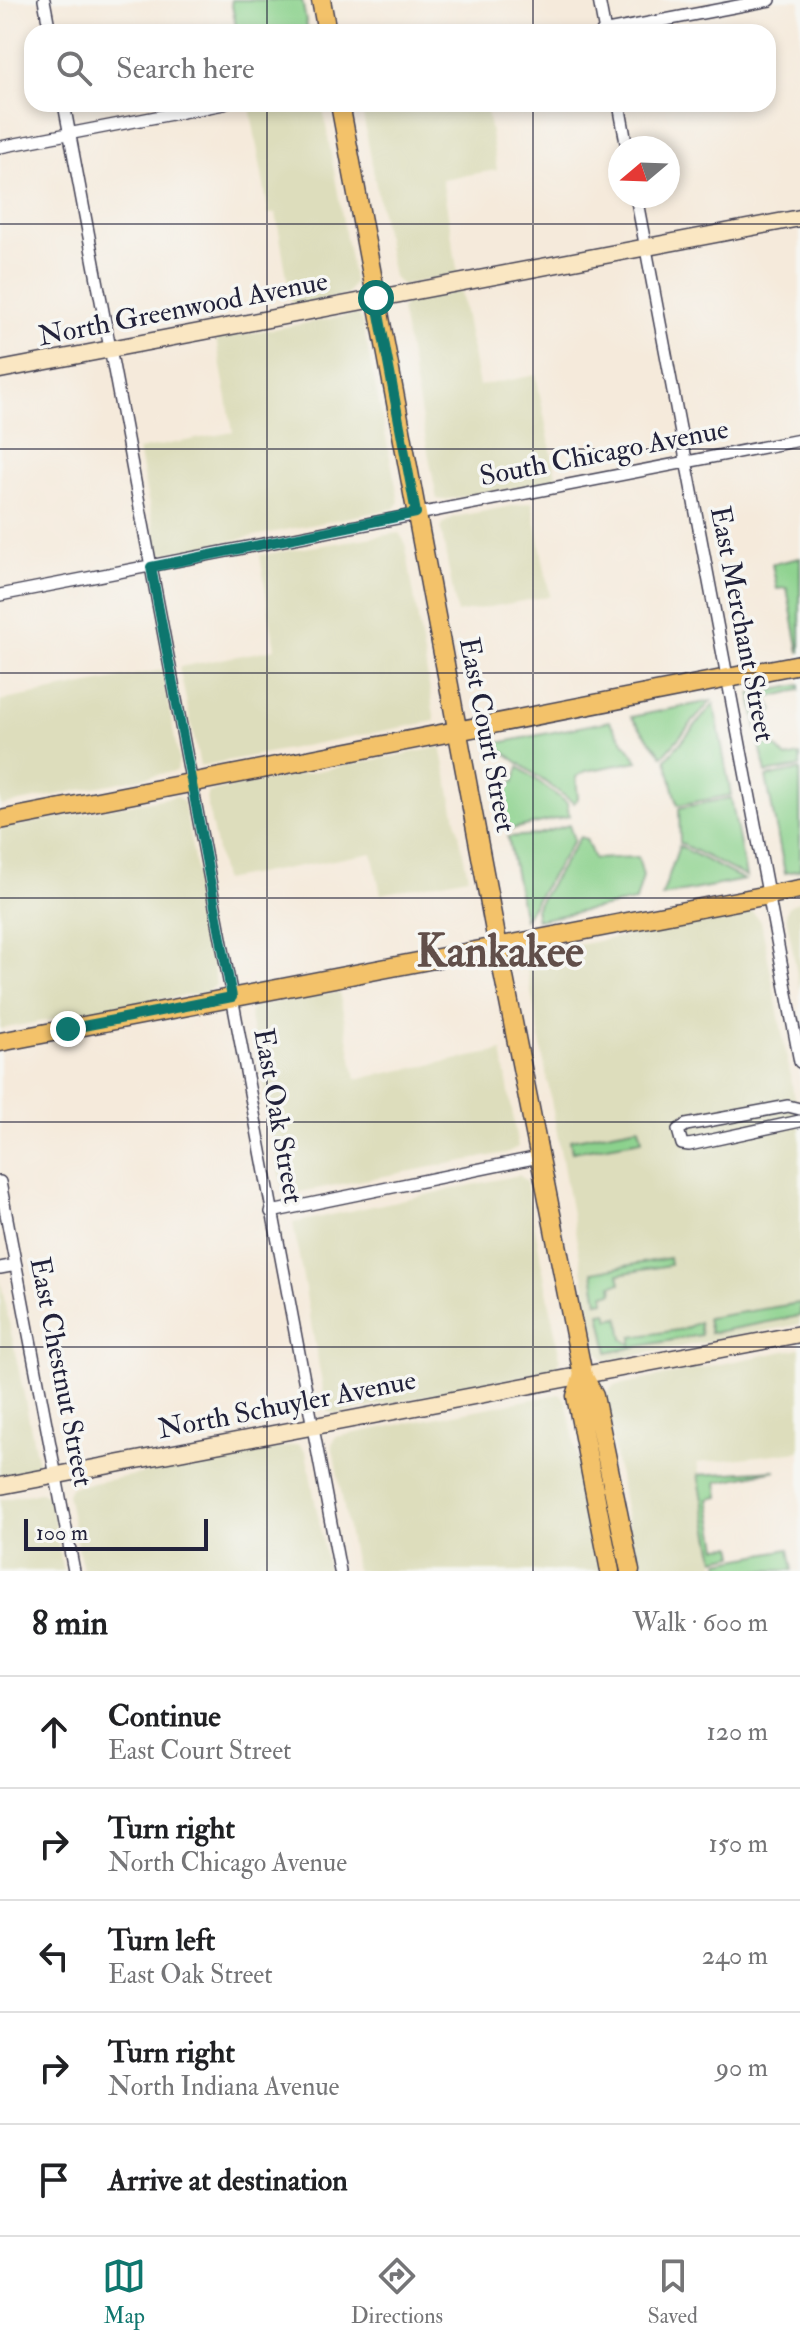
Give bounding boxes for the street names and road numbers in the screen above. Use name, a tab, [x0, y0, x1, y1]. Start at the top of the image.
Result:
street label: North Greenwood Avenue	[35, 264, 331, 354]
street label: South Chicago Avenue	[477, 412, 732, 494]
street label: East Merchant Street	[702, 503, 782, 745]
street label: East Court Street	[451, 635, 523, 835]
street label: East Oak Street	[245, 1026, 311, 1206]
street label: East Chestnut Street	[22, 1254, 100, 1490]
street label: North Schuyler Avenue	[155, 1363, 419, 1447]

